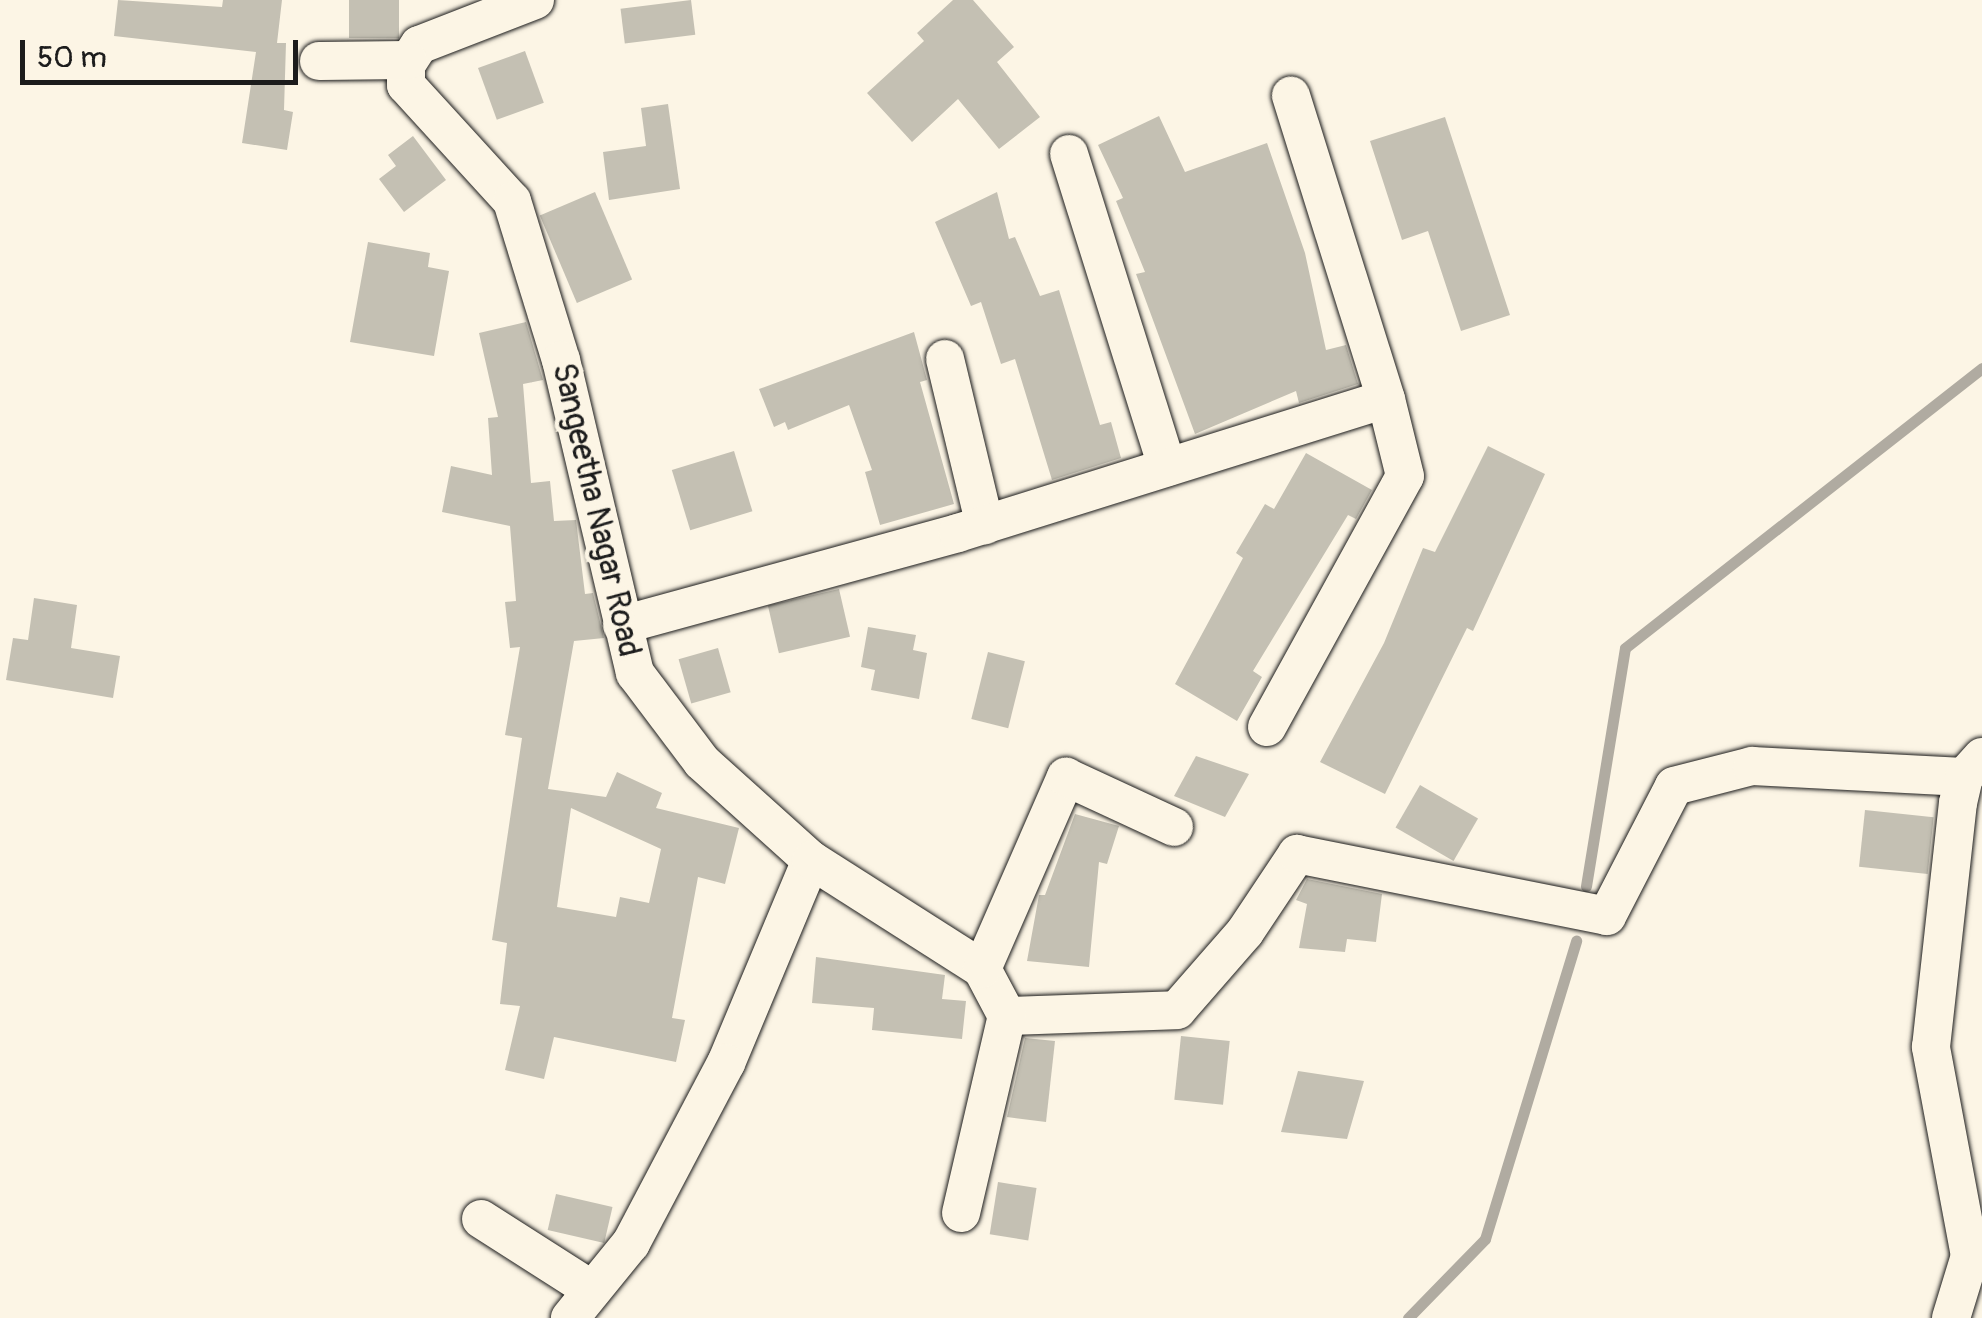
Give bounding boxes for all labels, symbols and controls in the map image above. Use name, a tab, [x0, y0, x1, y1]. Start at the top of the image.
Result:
scale bar	[25, 20, 302, 82]
text: 50 m	[37, 39, 107, 76]
street label: Sangeetha Nagar Road	[544, 359, 648, 661]

